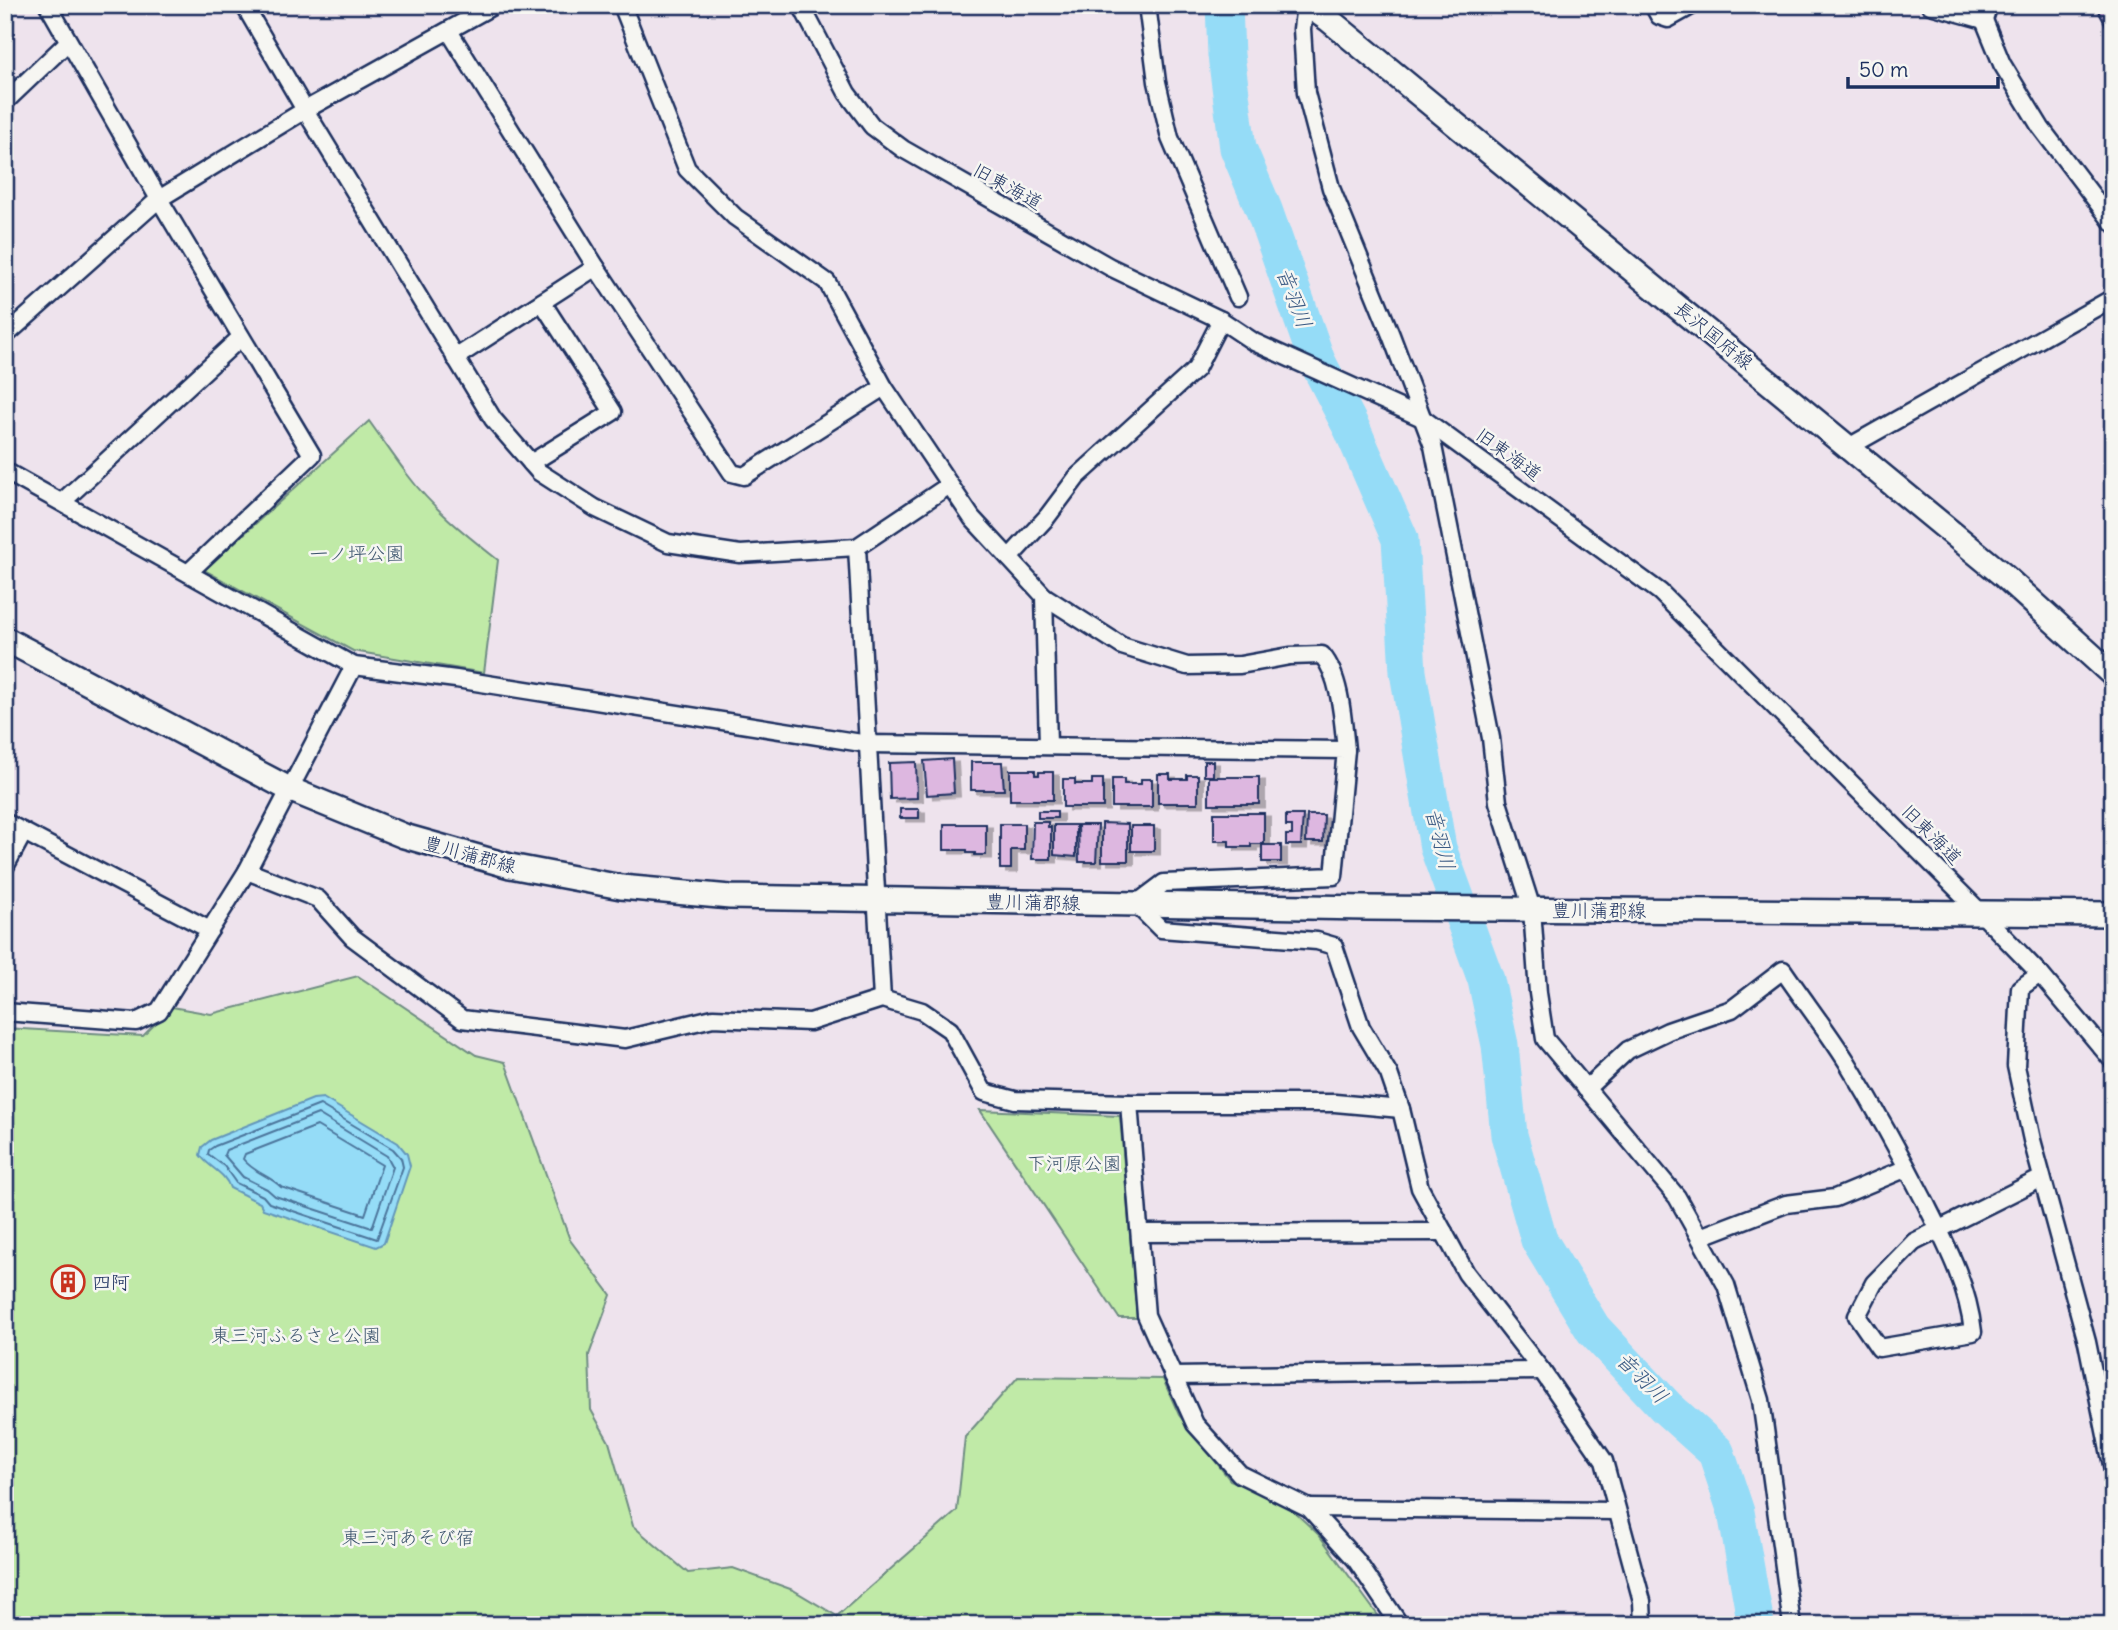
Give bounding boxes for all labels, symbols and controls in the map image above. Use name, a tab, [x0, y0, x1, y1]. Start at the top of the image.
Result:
scale bar	[1848, 46, 1999, 90]
text: 50 m	[1859, 56, 1908, 83]
street label: 旧東海道	[969, 157, 1047, 215]
water label: 音羽川	[1271, 264, 1318, 332]
street label: 長沢国府線	[1670, 296, 1758, 374]
street label: 旧東海道	[1471, 422, 1547, 486]
park label: 一ノ坪公園	[309, 541, 405, 565]
street label: 旧東海道	[1897, 799, 1967, 869]
water label: 音羽川	[1420, 805, 1461, 873]
street label: 豊川蒲郡線	[421, 830, 519, 878]
street label: 豊川蒲郡線	[985, 889, 1081, 915]
street label: 豊川蒲郡線	[1551, 898, 1647, 922]
park label: 下河原公園	[1026, 1151, 1122, 1175]
building icon: 四阿	[49, 1263, 87, 1301]
place label: 四阿	[92, 1270, 130, 1294]
park label: 東三河ふるさと公園	[211, 1323, 381, 1347]
water label: 音羽川	[1611, 1346, 1674, 1409]
park label: 東三河あそび宿	[341, 1525, 475, 1549]

